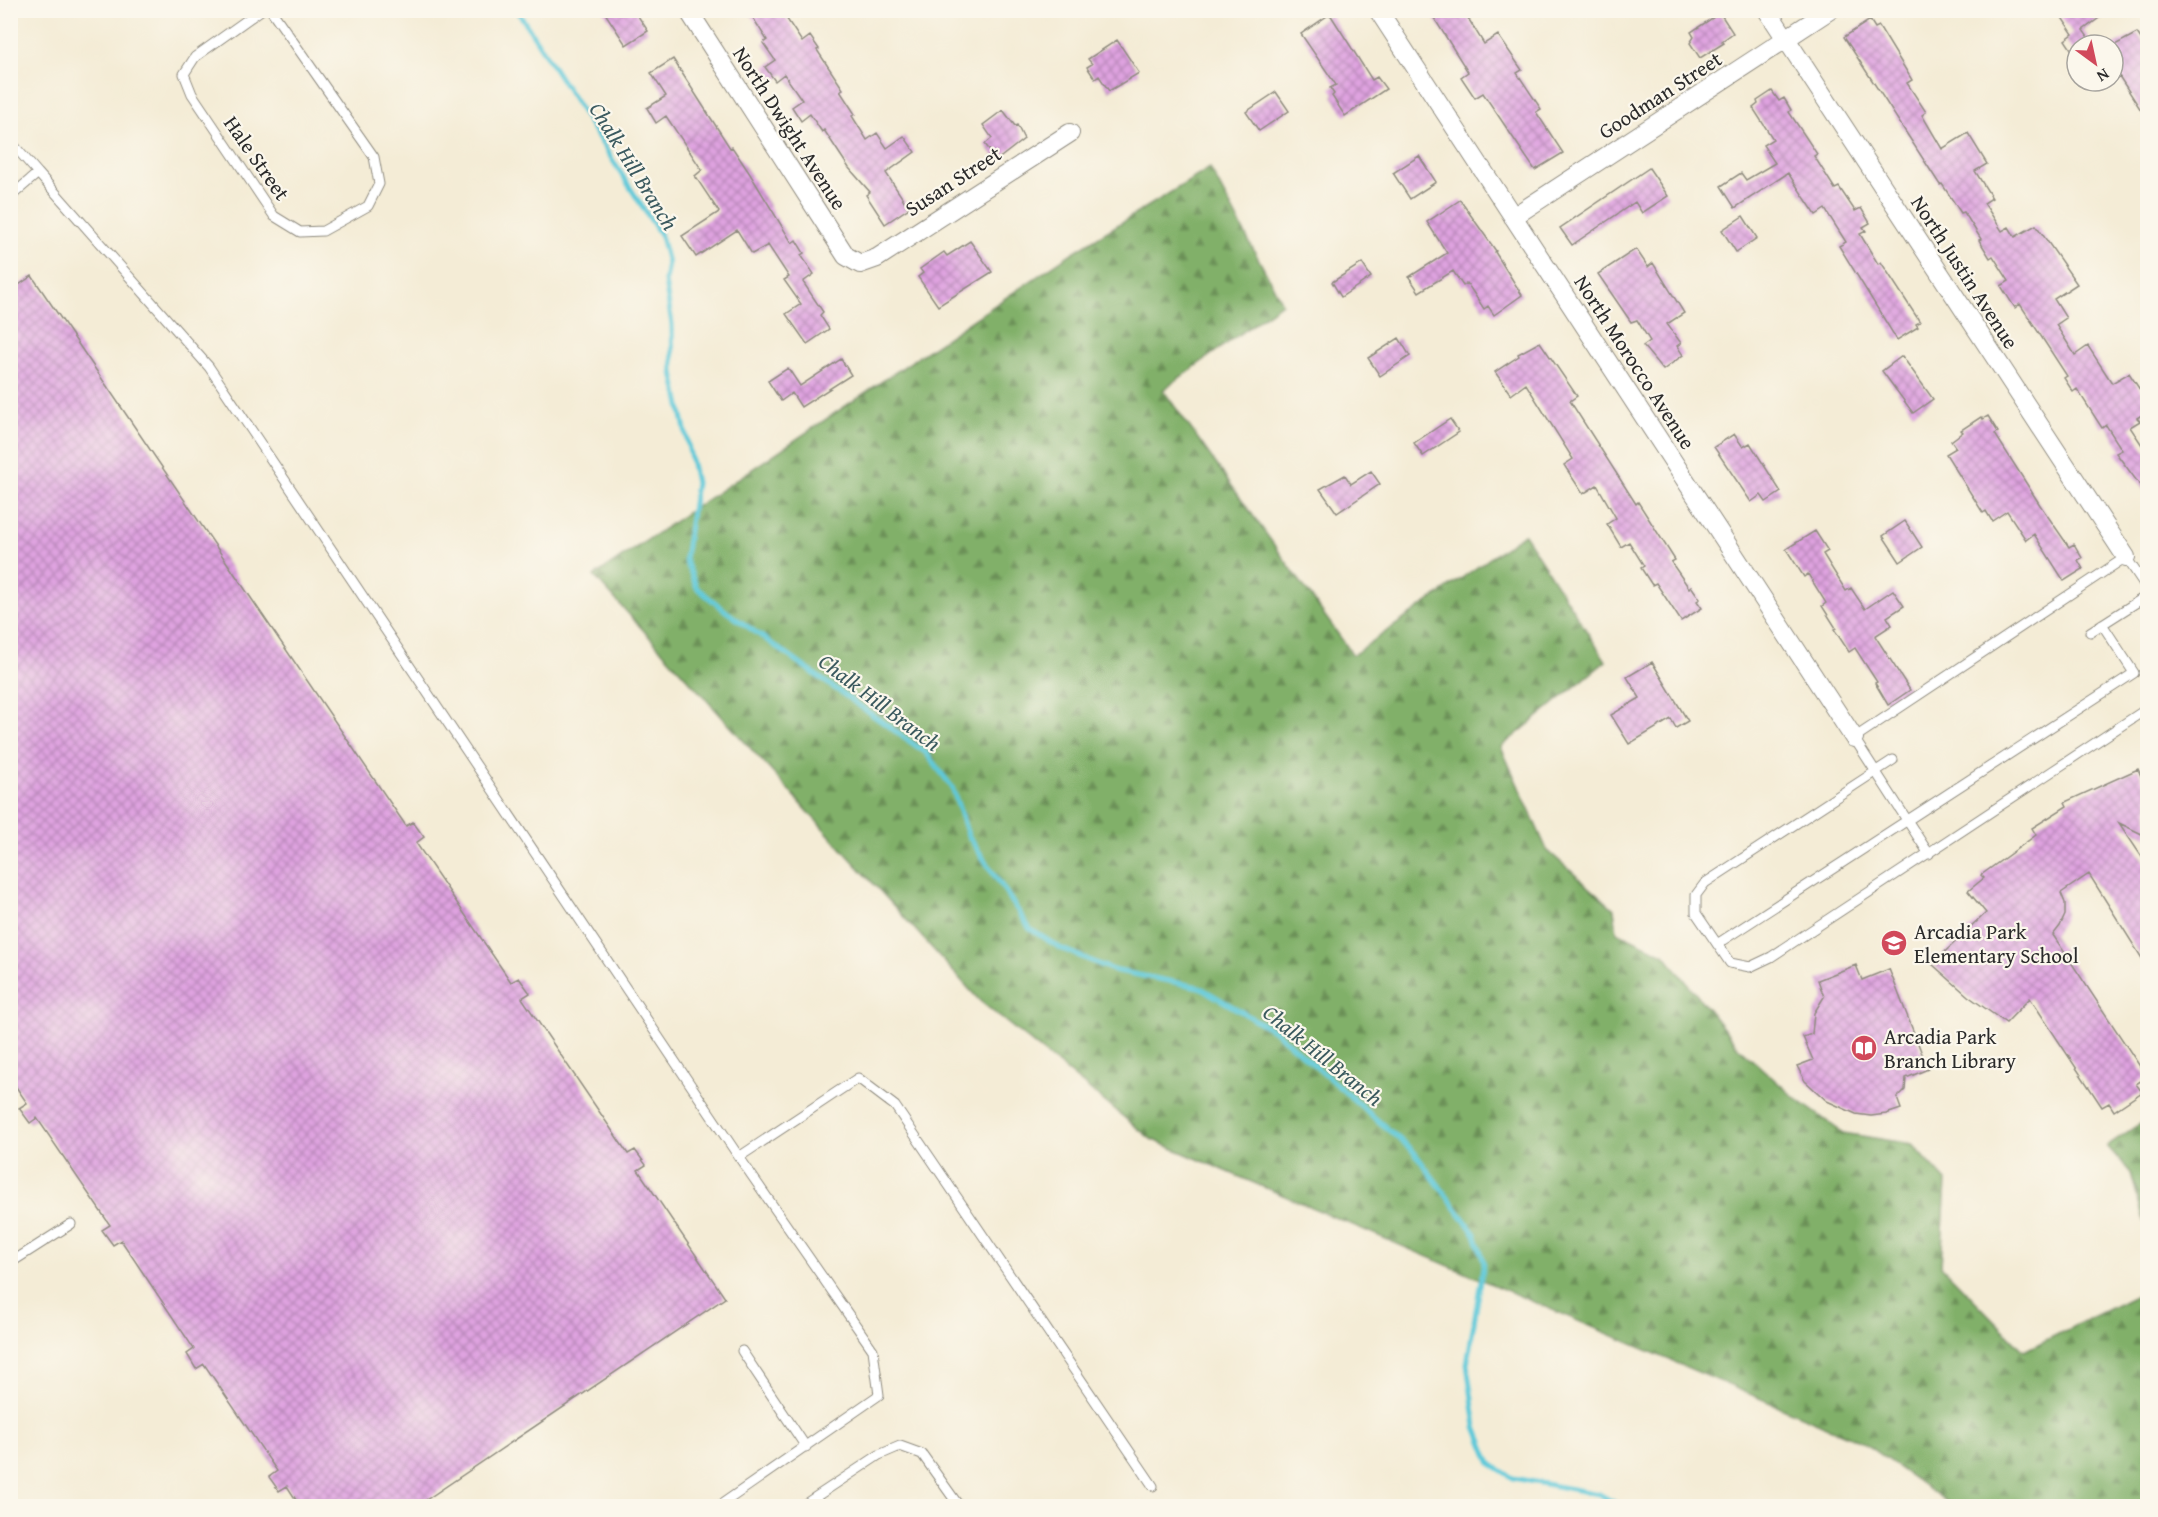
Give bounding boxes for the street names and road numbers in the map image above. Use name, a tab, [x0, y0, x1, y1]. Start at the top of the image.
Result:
street label: North Dwight Avenue	[725, 40, 855, 216]
street label: Goodman Street	[1592, 43, 1728, 147]
street label: Hale Street	[216, 109, 298, 207]
street label: Susan Street	[899, 138, 1008, 224]
street label: North Justin Avenue	[1904, 189, 2026, 355]
street label: North Morocco Avenue	[1567, 269, 1703, 455]

